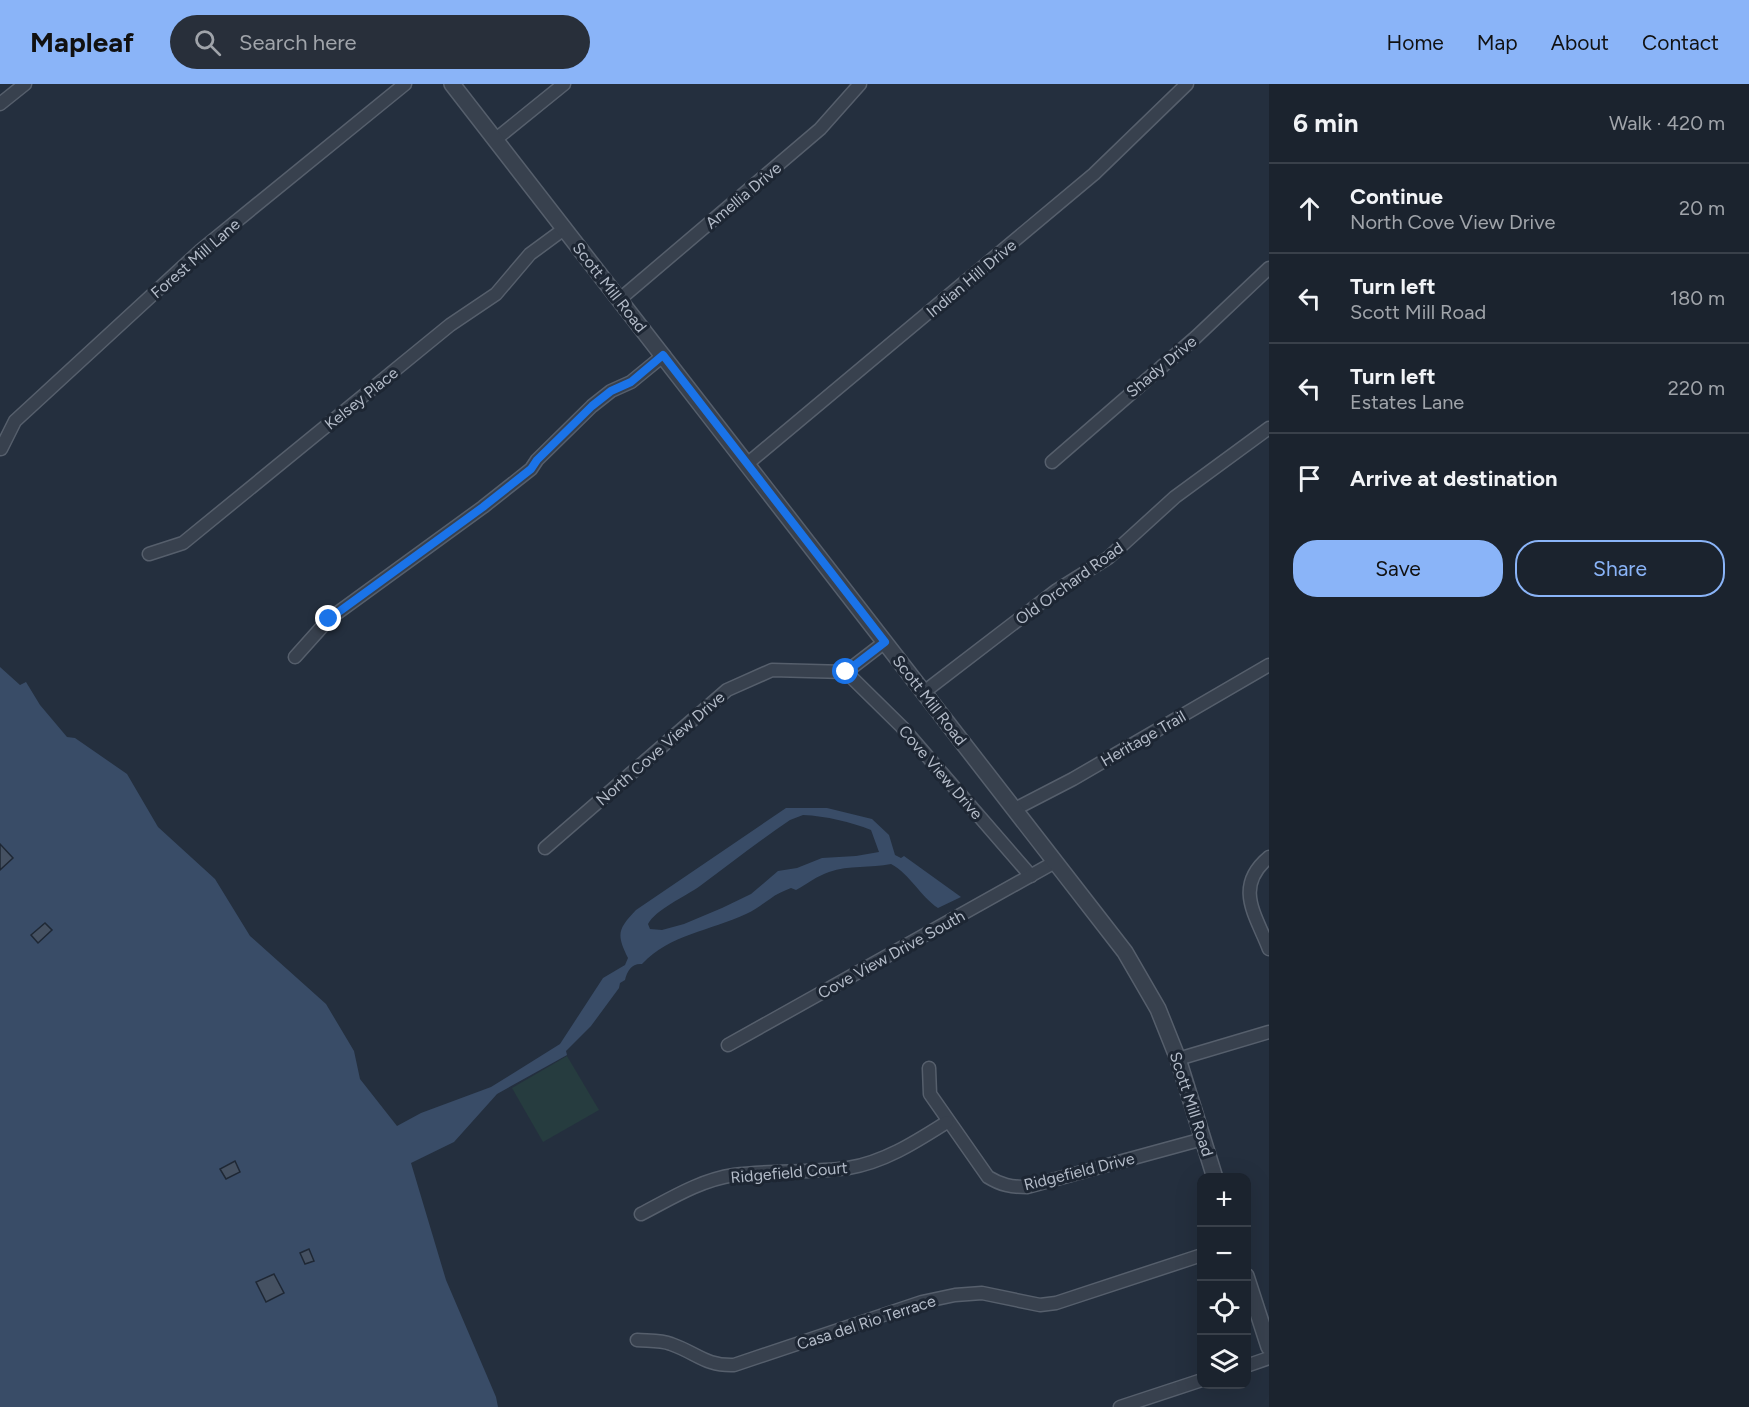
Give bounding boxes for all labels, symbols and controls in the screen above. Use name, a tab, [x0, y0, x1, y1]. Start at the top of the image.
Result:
search box	[170, 15, 590, 69]
text: Mapleaf	[30, 25, 134, 59]
icon: search	[191, 26, 224, 59]
text: Search here	[239, 29, 357, 56]
text: Home	[1387, 30, 1444, 55]
text: Map	[1477, 30, 1518, 55]
text: About	[1551, 30, 1609, 55]
text: Contact	[1642, 30, 1719, 55]
text: 6 min	[1293, 107, 1359, 139]
text: Walk · 420 m	[1609, 111, 1725, 135]
street label: Amellia Drive	[702, 158, 785, 233]
text: Continue	[1350, 183, 1443, 210]
icon: ahead	[1293, 192, 1326, 225]
text: 20 m	[1679, 196, 1725, 220]
text: North Cove View Drive	[1350, 210, 1555, 234]
street label: Forest Mill Lane	[147, 214, 244, 302]
street label: Indian Hill Drive	[923, 235, 1020, 321]
street label: Scott Mill Road	[569, 239, 651, 336]
text: Turn left	[1350, 273, 1436, 300]
icon: left	[1293, 282, 1326, 315]
text: 180 m	[1670, 286, 1725, 310]
text: Scott Mill Road	[1350, 300, 1486, 324]
street label: Shady Drive	[1122, 331, 1200, 401]
street label: Kelsey Place	[321, 363, 402, 434]
text: Turn left	[1350, 363, 1436, 390]
icon: left	[1293, 372, 1326, 405]
text: 220 m	[1668, 376, 1725, 400]
text: Estates Lane	[1350, 390, 1464, 414]
icon: arrive	[1293, 462, 1326, 495]
text: Arrive at destination	[1350, 465, 1558, 492]
street label: Old Orchard Road	[1012, 538, 1127, 629]
button: Save	[1293, 540, 1503, 597]
button: Share	[1515, 540, 1725, 597]
route end	[315, 605, 341, 631]
street label: Scott Mill Road	[889, 652, 971, 749]
route start	[832, 658, 858, 684]
street label: North Cove View Drive	[592, 687, 729, 809]
street label: Heritage Trail	[1097, 706, 1189, 770]
street label: Cove View Drive	[895, 721, 987, 823]
street label: Cove View Drive South	[814, 906, 968, 1003]
street label: Scott Mill Road	[1166, 1049, 1217, 1159]
street label: Ridgefield Drive	[1022, 1148, 1137, 1194]
street label: Ridgefield Court	[730, 1158, 848, 1187]
map controls	[1197, 1173, 1251, 1389]
button: +	[1197, 1173, 1251, 1227]
button: −	[1197, 1227, 1251, 1281]
button: locate	[1197, 1281, 1251, 1335]
street label: Casa del Rio Terrace	[794, 1291, 938, 1354]
button: layers	[1197, 1335, 1251, 1389]

